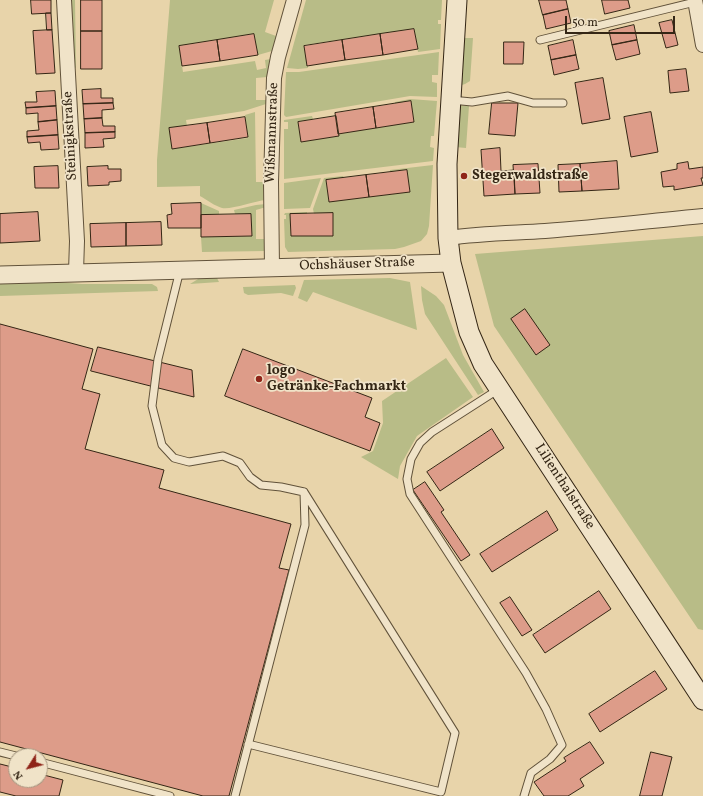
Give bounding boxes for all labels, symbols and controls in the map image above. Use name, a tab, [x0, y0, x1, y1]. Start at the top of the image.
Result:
scale bar	[567, 8, 677, 34]
text: 50 m	[572, 15, 598, 31]
street label: Wißmannstraße	[263, 82, 283, 184]
street label: Steinigkstraße	[60, 91, 82, 181]
place label: Stegerwaldstraße	[472, 168, 588, 184]
marker: Stegerwaldstraße	[459, 171, 469, 181]
street label: Ochshäuser Straße	[299, 255, 415, 275]
place label: logo Getränke-Fachmarkt	[267, 363, 406, 396]
marker: logo Getränke-Fachmarkt	[254, 374, 264, 384]
street label: Lilienthalstraße	[530, 441, 598, 533]
north arrow	[8, 748, 48, 788]
text: N	[10, 767, 27, 782]

